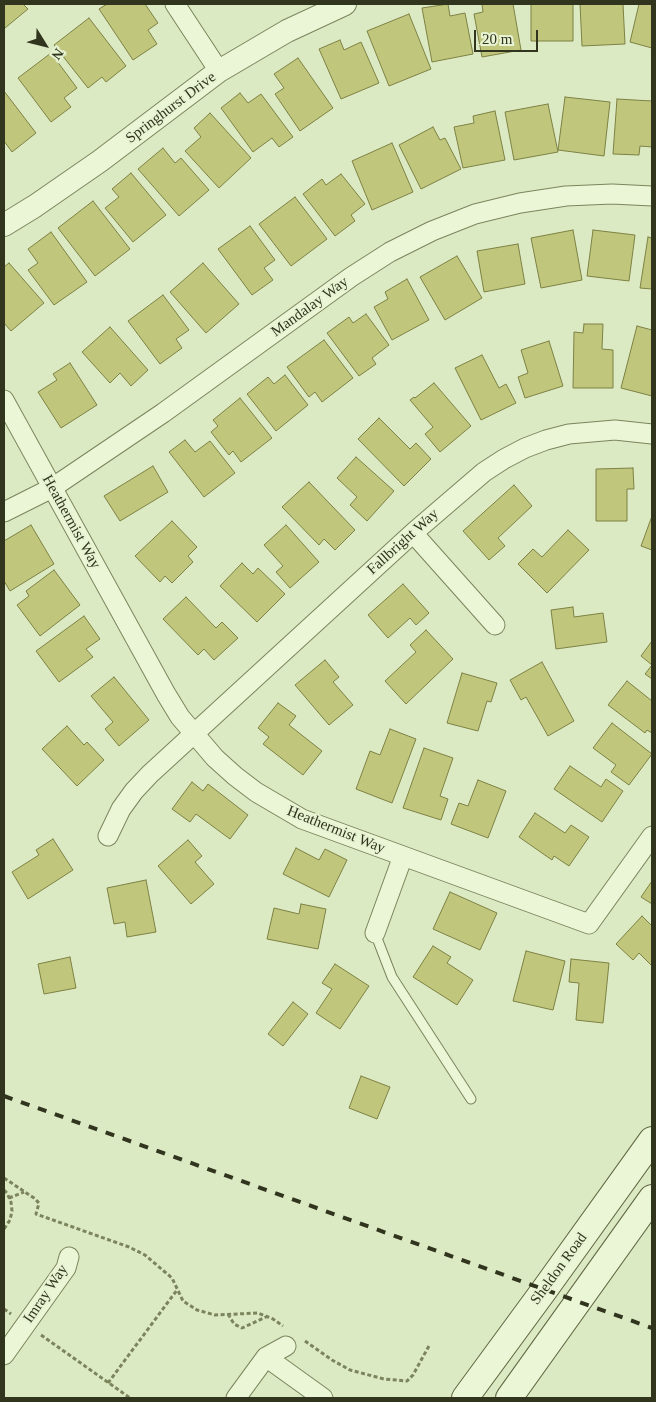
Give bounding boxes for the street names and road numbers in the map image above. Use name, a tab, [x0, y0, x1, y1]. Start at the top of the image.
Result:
street label: Springhurst Drive	[122, 68, 220, 148]
street label: Mandalay Way	[268, 273, 352, 341]
street label: Heathermist Way	[38, 472, 104, 572]
street label: Fallbright Way	[364, 505, 442, 579]
street label: Heathermist Way	[284, 802, 388, 858]
street label: Sheldon Road	[527, 1229, 591, 1309]
street label: Imray Way	[20, 1261, 72, 1327]

